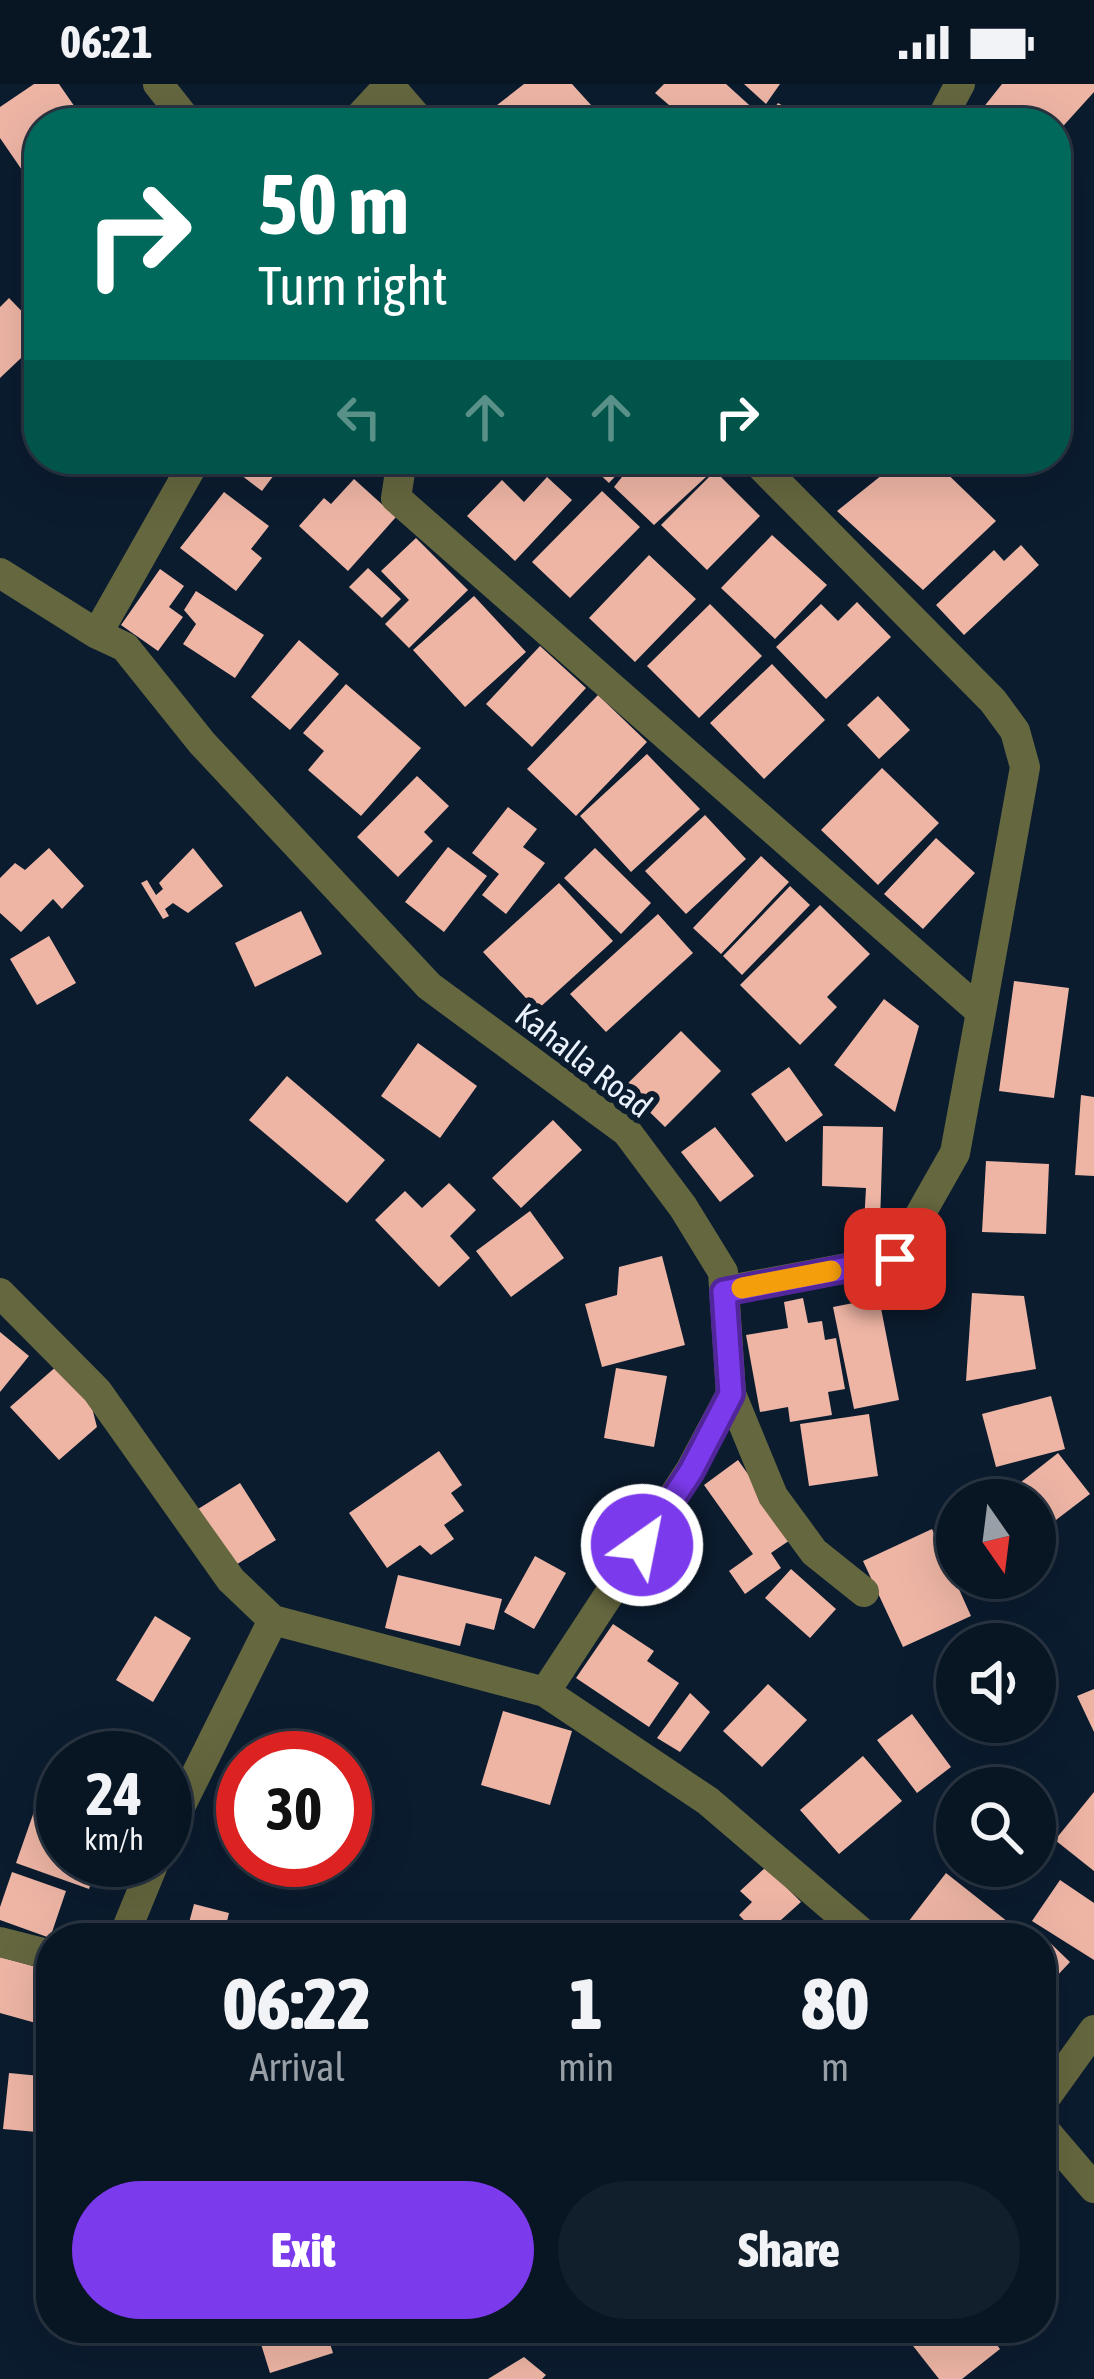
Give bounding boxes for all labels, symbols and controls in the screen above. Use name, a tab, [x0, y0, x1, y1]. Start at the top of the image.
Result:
text: 06:21	[60, 16, 153, 68]
icon: right	[60, 156, 216, 312]
text: 50 m	[258, 156, 409, 252]
text: Turn right	[258, 255, 448, 316]
icon: left	[326, 384, 392, 450]
icon: ahead	[452, 384, 518, 450]
icon: ahead	[578, 384, 644, 450]
icon: right	[704, 384, 770, 450]
street label: Kahalla Road	[508, 995, 660, 1125]
pin	[844, 1208, 946, 1310]
icon: arrive	[862, 1226, 928, 1292]
north arrow	[936, 1479, 1056, 1599]
map controls	[936, 1479, 1056, 1887]
position arrow	[579, 1482, 705, 1608]
button: sound	[936, 1623, 1056, 1743]
speed limit sign: 30	[216, 1731, 372, 1887]
text: 24	[86, 1759, 142, 1828]
button: search	[936, 1767, 1056, 1887]
text: km/h	[84, 1822, 144, 1856]
text: 06:22	[223, 1962, 371, 2044]
text: 1	[569, 1962, 603, 2044]
text: 80	[801, 1962, 869, 2044]
text: Arrival	[250, 2045, 345, 2089]
text: min	[558, 2045, 614, 2089]
text: m	[821, 2045, 849, 2089]
button: Exit	[72, 2181, 534, 2319]
button: Share	[558, 2181, 1020, 2319]

